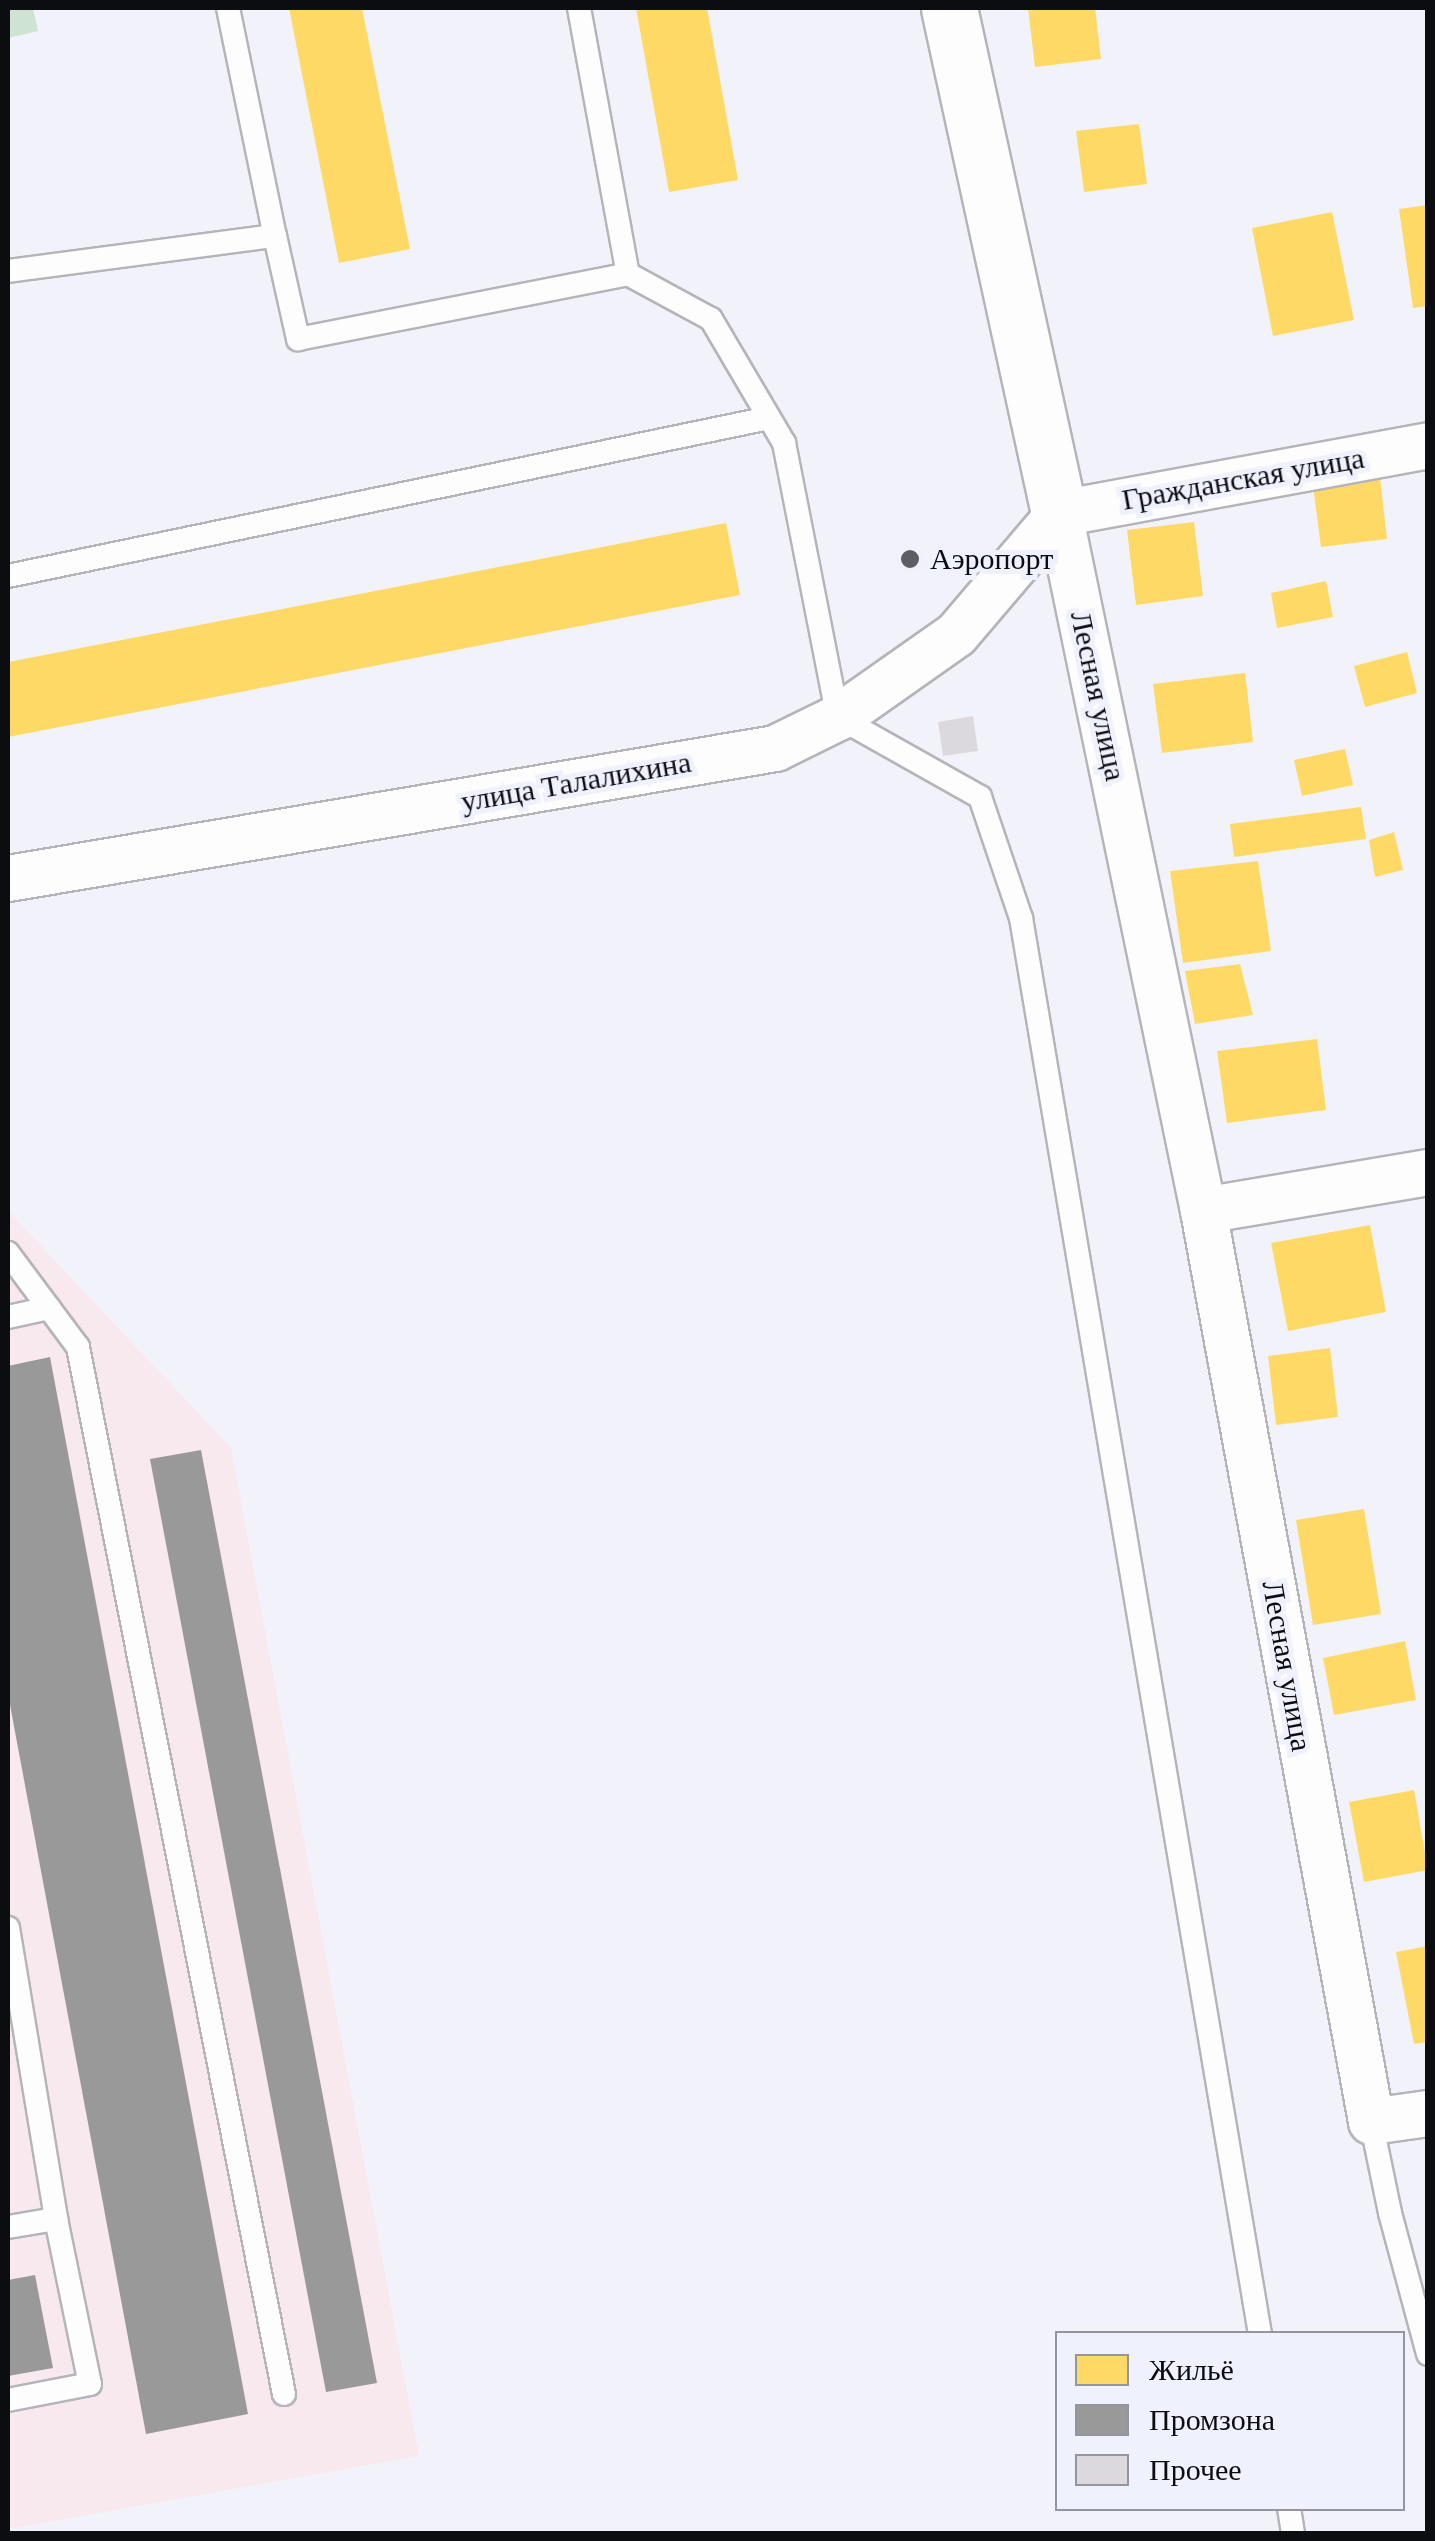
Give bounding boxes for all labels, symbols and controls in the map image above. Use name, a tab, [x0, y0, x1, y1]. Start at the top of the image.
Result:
street label: Гражданская улица	[1119, 440, 1367, 518]
place label: Аэропорт	[930, 541, 1053, 577]
marker: Аэропорт	[899, 548, 921, 570]
street label: Лесная улица	[1062, 608, 1134, 784]
street label: улица Талалихина	[458, 744, 694, 820]
street label: Лесная улица	[1254, 1578, 1320, 1754]
legend	[1055, 2331, 1405, 2511]
text: Жильё	[1149, 2353, 1234, 2386]
text: Промзона	[1149, 2403, 1275, 2436]
text: Прочее	[1149, 2453, 1242, 2486]

